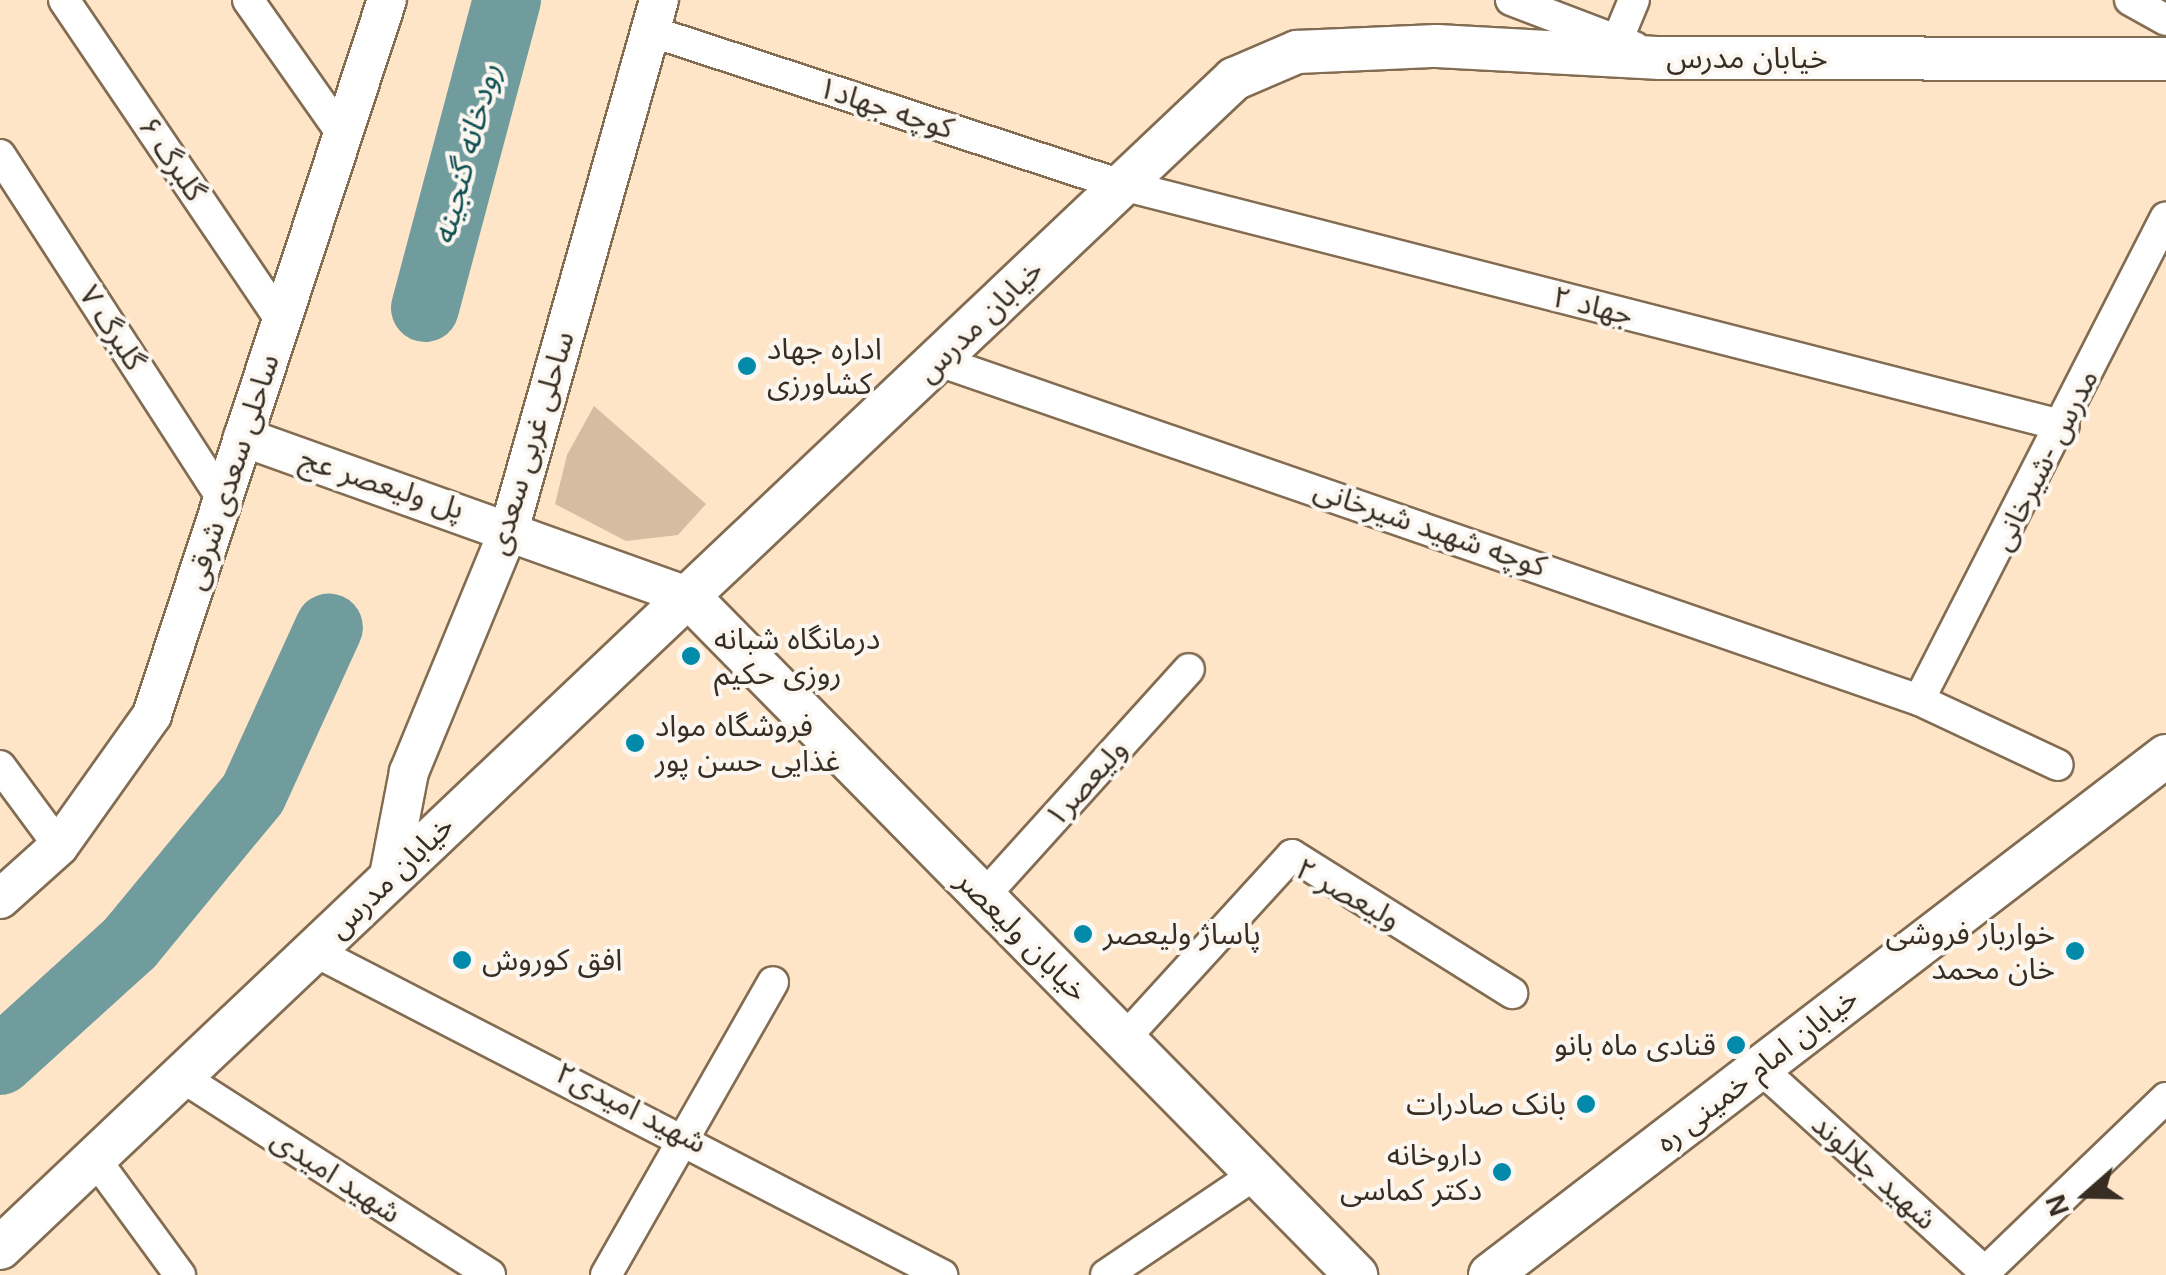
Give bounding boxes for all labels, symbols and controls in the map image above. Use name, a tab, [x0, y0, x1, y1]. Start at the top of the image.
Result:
street label: خیابان مدرس	[1666, 40, 1828, 76]
water label: رودخانه گنجینه	[423, 59, 509, 249]
street label: کوچه جهاد۱	[814, 69, 958, 147]
street label: گلبرگ ۶	[131, 110, 213, 208]
street label: خیابان مدرس	[909, 252, 1051, 390]
street label: گلبرگ ۷	[71, 279, 153, 377]
street label: جهاد ۲	[1549, 279, 1637, 333]
street label: ساحلی غربی سعدی	[480, 327, 582, 559]
place label: اداره جهاد کشاورزی	[767, 331, 882, 402]
street label: ساحلی سعدی شرقی	[177, 350, 287, 594]
marker: اداره جهاد کشاورزی	[736, 355, 758, 377]
street label: مدرس -شیرخانی	[1984, 363, 2106, 557]
street label: پل ولیعصر عج	[295, 441, 469, 527]
street label: کوچه شهید شیرخانی	[1309, 471, 1551, 585]
place label: درمانگاه شبانه روزی حکیم	[714, 621, 880, 692]
marker: درمانگاه شبانه روزی حکیم	[678, 643, 704, 669]
place label: فروشگاه مواد غذایی حسن پور	[655, 708, 840, 778]
marker: فروشگاه مواد غذایی حسن پور	[624, 732, 646, 754]
street label: ولیعصر۱	[1037, 732, 1135, 834]
street label: خیابان مدرس	[320, 808, 462, 946]
street label: ولیعصر ۲	[1289, 851, 1407, 937]
street label: خیابان ولیعصر	[949, 863, 1095, 1009]
place label: پاساژ ولیعصر	[1103, 916, 1261, 952]
place label: خواربار فروشی خان محمد	[1885, 916, 2055, 986]
marker: پاساژ ولیعصر	[1072, 923, 1094, 945]
marker: خواربار فروشی خان محمد	[2064, 940, 2086, 962]
place label: افق کوروش	[482, 942, 622, 978]
marker: افق کوروش	[451, 949, 473, 971]
street label: خیابان امام خمینی ره	[1649, 980, 1865, 1160]
place label: قنادی ماه بانو	[1554, 1027, 1716, 1063]
marker: قنادی ماه بانو	[1725, 1034, 1747, 1056]
street label: شهید امیدی۲	[550, 1055, 712, 1161]
place label: بانک صادرات	[1406, 1086, 1566, 1122]
marker: بانک صادرات	[1575, 1093, 1597, 1115]
street label: شهید جلالوند	[1804, 1106, 1944, 1238]
street label: شهید امیدی	[265, 1121, 407, 1231]
place label: داروخانه دکتر کماسی	[1340, 1137, 1482, 1208]
north arrow	[2036, 1145, 2136, 1245]
marker: داروخانه دکتر کماسی	[1491, 1161, 1513, 1183]
text: N	[2039, 1191, 2075, 1220]

